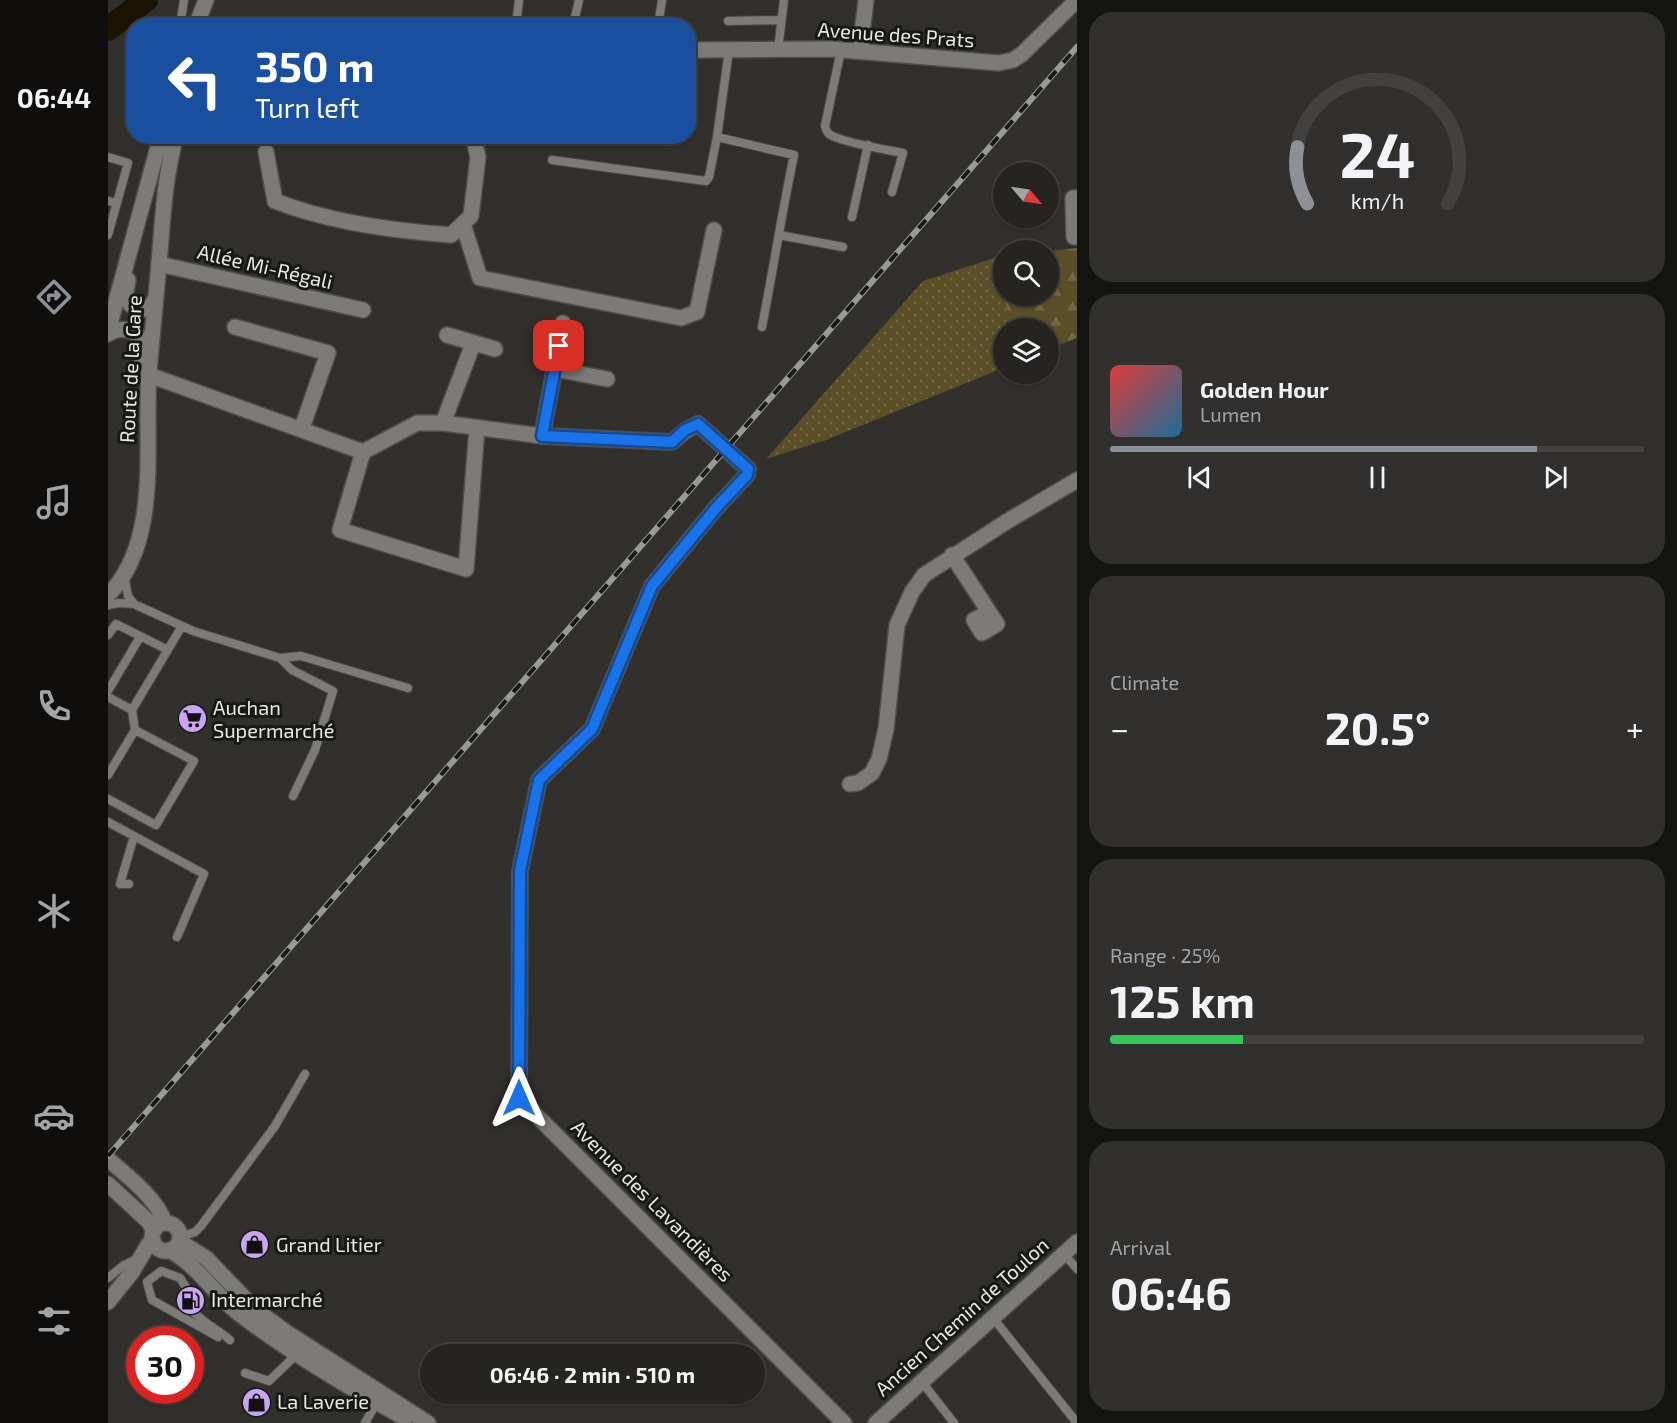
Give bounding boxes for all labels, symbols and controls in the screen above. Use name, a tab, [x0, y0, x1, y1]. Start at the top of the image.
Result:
street label: Avenue des Prats	[817, 17, 975, 51]
text: 350 m	[255, 40, 375, 90]
icon: left	[156, 42, 234, 120]
text: 06:44	[17, 81, 91, 113]
text: Turn left	[255, 91, 359, 123]
text: 24	[1339, 116, 1415, 191]
north arrow	[993, 162, 1059, 228]
map controls	[993, 162, 1059, 384]
text: km/h	[1350, 188, 1404, 213]
street label: Allée Mi-Régali	[195, 239, 335, 293]
button: search	[993, 240, 1059, 306]
icon: directions	[33, 276, 75, 318]
street label: Route de la Gare	[114, 294, 146, 443]
button: layers	[993, 318, 1059, 384]
pin	[533, 320, 584, 371]
icon: arrive	[542, 329, 575, 362]
text: Golden Hour	[1200, 376, 1329, 402]
text: Lumen	[1200, 402, 1262, 426]
icon: previous	[1183, 461, 1216, 494]
icon: pause	[1361, 461, 1394, 494]
icon: next	[1539, 461, 1572, 494]
icon: music	[33, 481, 75, 523]
text: Climate	[1110, 670, 1179, 694]
icon: phone	[33, 685, 75, 727]
place label: Auchan Supermarché	[213, 695, 334, 742]
text: 20.5°	[1325, 700, 1430, 754]
supermarket icon: Auchan Supermarché	[176, 703, 208, 735]
text: −	[1110, 708, 1129, 748]
text: +	[1626, 708, 1644, 748]
icon: climate	[33, 890, 75, 932]
text: Range · 25%	[1110, 943, 1220, 967]
text: 125 km	[1110, 973, 1255, 1027]
position arrow	[487, 1066, 551, 1130]
icon: car	[33, 1095, 75, 1137]
street label: Avenue des Lavandières	[567, 1115, 738, 1286]
shop icon: Grand Litier	[239, 1229, 271, 1261]
place label: Grand Litier	[276, 1232, 382, 1256]
street label: Ancien Chemin de Toulon	[870, 1232, 1053, 1401]
text: Arrival	[1110, 1235, 1171, 1259]
text: 06:46	[1110, 1265, 1232, 1319]
fuel station icon: Intermarché	[174, 1284, 206, 1316]
place label: Intermarché	[211, 1287, 323, 1311]
icon: filters	[33, 1300, 75, 1342]
speed limit sign: 30	[126, 1326, 204, 1404]
text: 06:46 · 2 min · 510 m	[490, 1361, 695, 1387]
shop icon: La Laverie	[240, 1386, 272, 1418]
place label: La Laverie	[277, 1389, 369, 1413]

